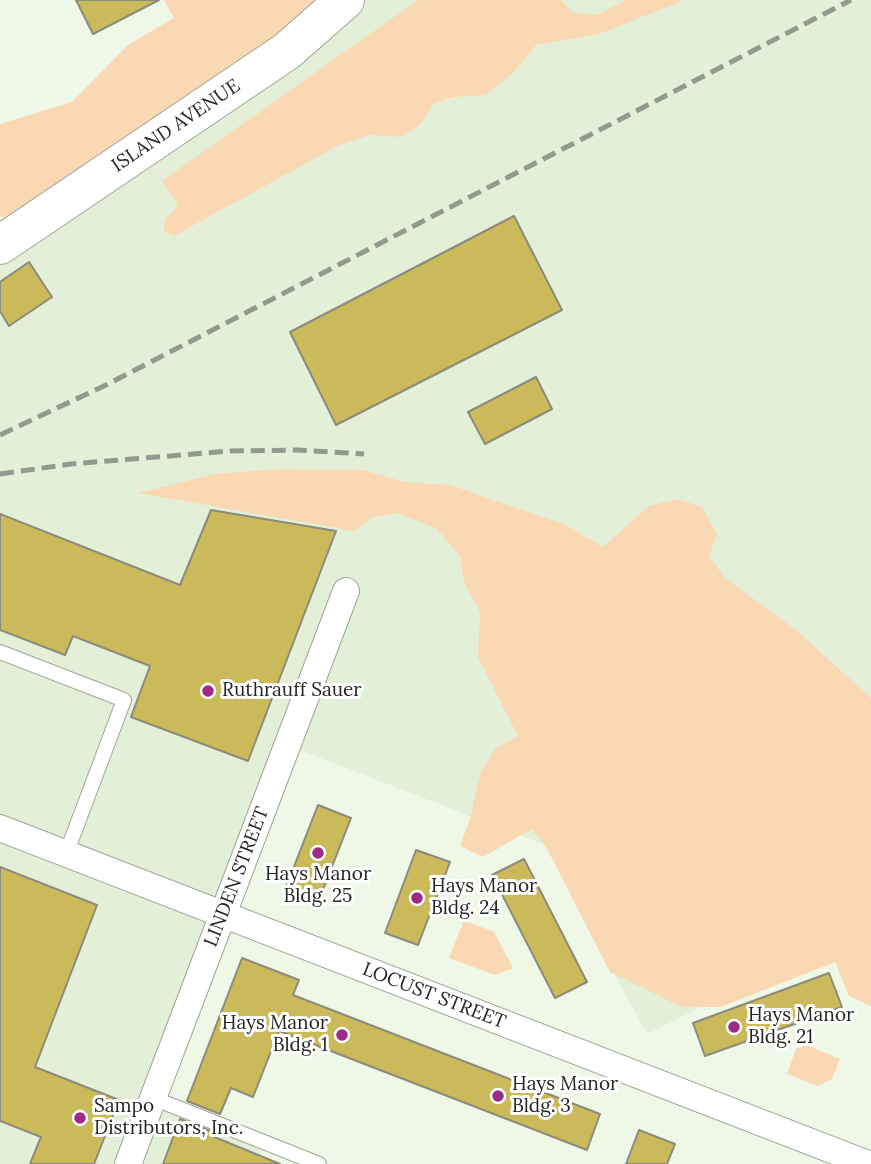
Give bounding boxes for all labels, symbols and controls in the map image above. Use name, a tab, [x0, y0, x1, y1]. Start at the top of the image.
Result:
street label: ISLAND AVENUE	[107, 75, 245, 177]
place label: Ruthrauff Sauer	[222, 680, 361, 702]
marker: Ruthrauff Sauer	[200, 683, 216, 699]
street label: LINDEN STREET	[200, 804, 274, 950]
marker: Hays Manor Bldg. 25	[310, 845, 326, 861]
place label: Hays Manor Bldg. 25	[265, 864, 371, 908]
place label: Hays Manor Bldg. 24	[431, 876, 537, 920]
marker: Hays Manor Bldg. 24	[409, 890, 425, 906]
street label: LOCUST STREET	[359, 958, 509, 1034]
place label: Hays Manor Bldg. 21	[748, 1005, 854, 1049]
place label: Hays Manor Bldg. 1	[222, 1013, 328, 1057]
marker: Hays Manor Bldg. 21	[726, 1019, 742, 1035]
marker: Hays Manor Bldg. 1	[334, 1027, 350, 1043]
place label: Hays Manor Bldg. 3	[512, 1074, 618, 1118]
marker: Hays Manor Bldg. 3	[490, 1088, 506, 1104]
place label: Sampo Distributors, Inc.	[94, 1096, 243, 1140]
marker: Sampo Distributors, Inc.	[72, 1110, 88, 1126]

